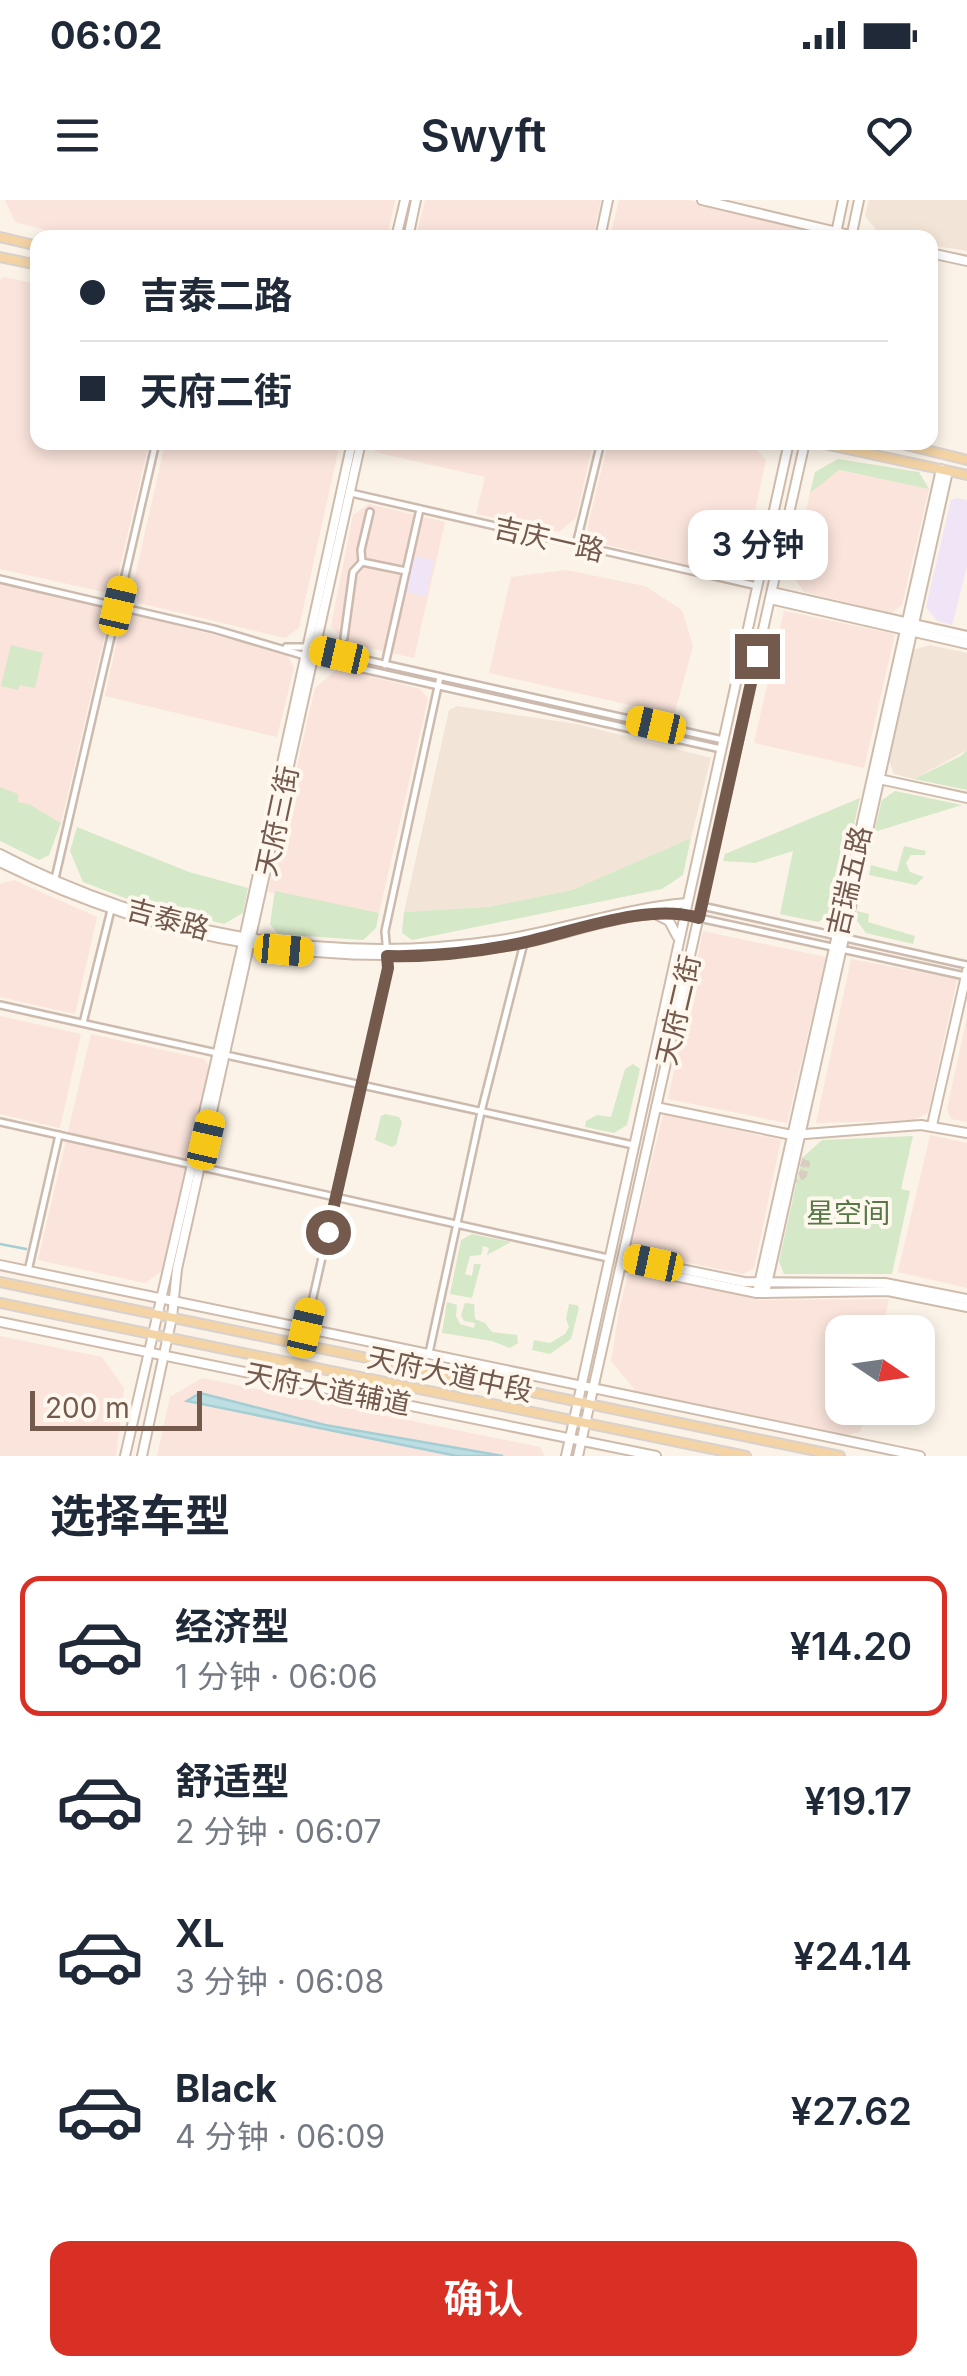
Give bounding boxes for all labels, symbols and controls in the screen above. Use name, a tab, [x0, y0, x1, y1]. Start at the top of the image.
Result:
text: 06:02	[50, 12, 163, 58]
icon: menu	[50, 108, 105, 163]
text: Swyft	[421, 108, 546, 163]
icon: heart	[862, 108, 917, 163]
text: 吉泰二路	[140, 272, 292, 318]
text: 天府二街	[140, 368, 292, 414]
street label: 吉庆一路	[491, 510, 607, 568]
callout: 3 分钟	[687, 511, 827, 581]
text: 3 分钟	[712, 525, 804, 564]
car	[97, 573, 139, 639]
car	[306, 634, 372, 676]
route end	[735, 634, 780, 679]
car	[623, 704, 689, 746]
street label: 天府三街	[249, 763, 305, 879]
street label: 吉瑞五路	[820, 823, 878, 939]
street label: 吉泰路	[123, 892, 213, 946]
car	[253, 932, 315, 968]
street label: 天府二街	[649, 952, 707, 1068]
car	[185, 1107, 227, 1173]
park label: 星空间	[806, 1196, 890, 1230]
route start	[306, 1210, 351, 1255]
car	[621, 1242, 685, 1284]
car	[285, 1295, 327, 1361]
north arrow	[825, 1315, 935, 1425]
map controls	[825, 1315, 935, 1425]
street label: 天府大道中段	[364, 1340, 536, 1408]
street label: 天府大道辅道	[242, 1356, 414, 1422]
scale bar	[30, 1386, 202, 1430]
text: 200 m	[45, 1391, 130, 1425]
text: 选择车型	[50, 1488, 230, 1543]
icon: car	[55, 1601, 145, 1691]
text: 经济型	[175, 1603, 289, 1649]
text: ¥14.20	[790, 1623, 912, 1669]
text: 1 分钟 · 06:06	[175, 1657, 378, 1696]
icon: car	[55, 1756, 145, 1846]
text: 舒适型	[175, 1758, 289, 1804]
text: ¥19.17	[805, 1778, 912, 1824]
text: 2 分钟 · 06:07	[175, 1812, 382, 1851]
text: XL	[175, 1910, 225, 1956]
icon: car	[55, 1911, 145, 2001]
text: ¥24.14	[793, 1933, 912, 1979]
text: 3 分钟 · 06:08	[175, 1962, 384, 2001]
text: Black	[175, 2065, 277, 2111]
icon: car	[55, 2066, 145, 2156]
text: ¥27.62	[791, 2088, 912, 2134]
text: 4 分钟 · 06:09	[175, 2117, 385, 2156]
button: 确认	[50, 2241, 917, 2356]

